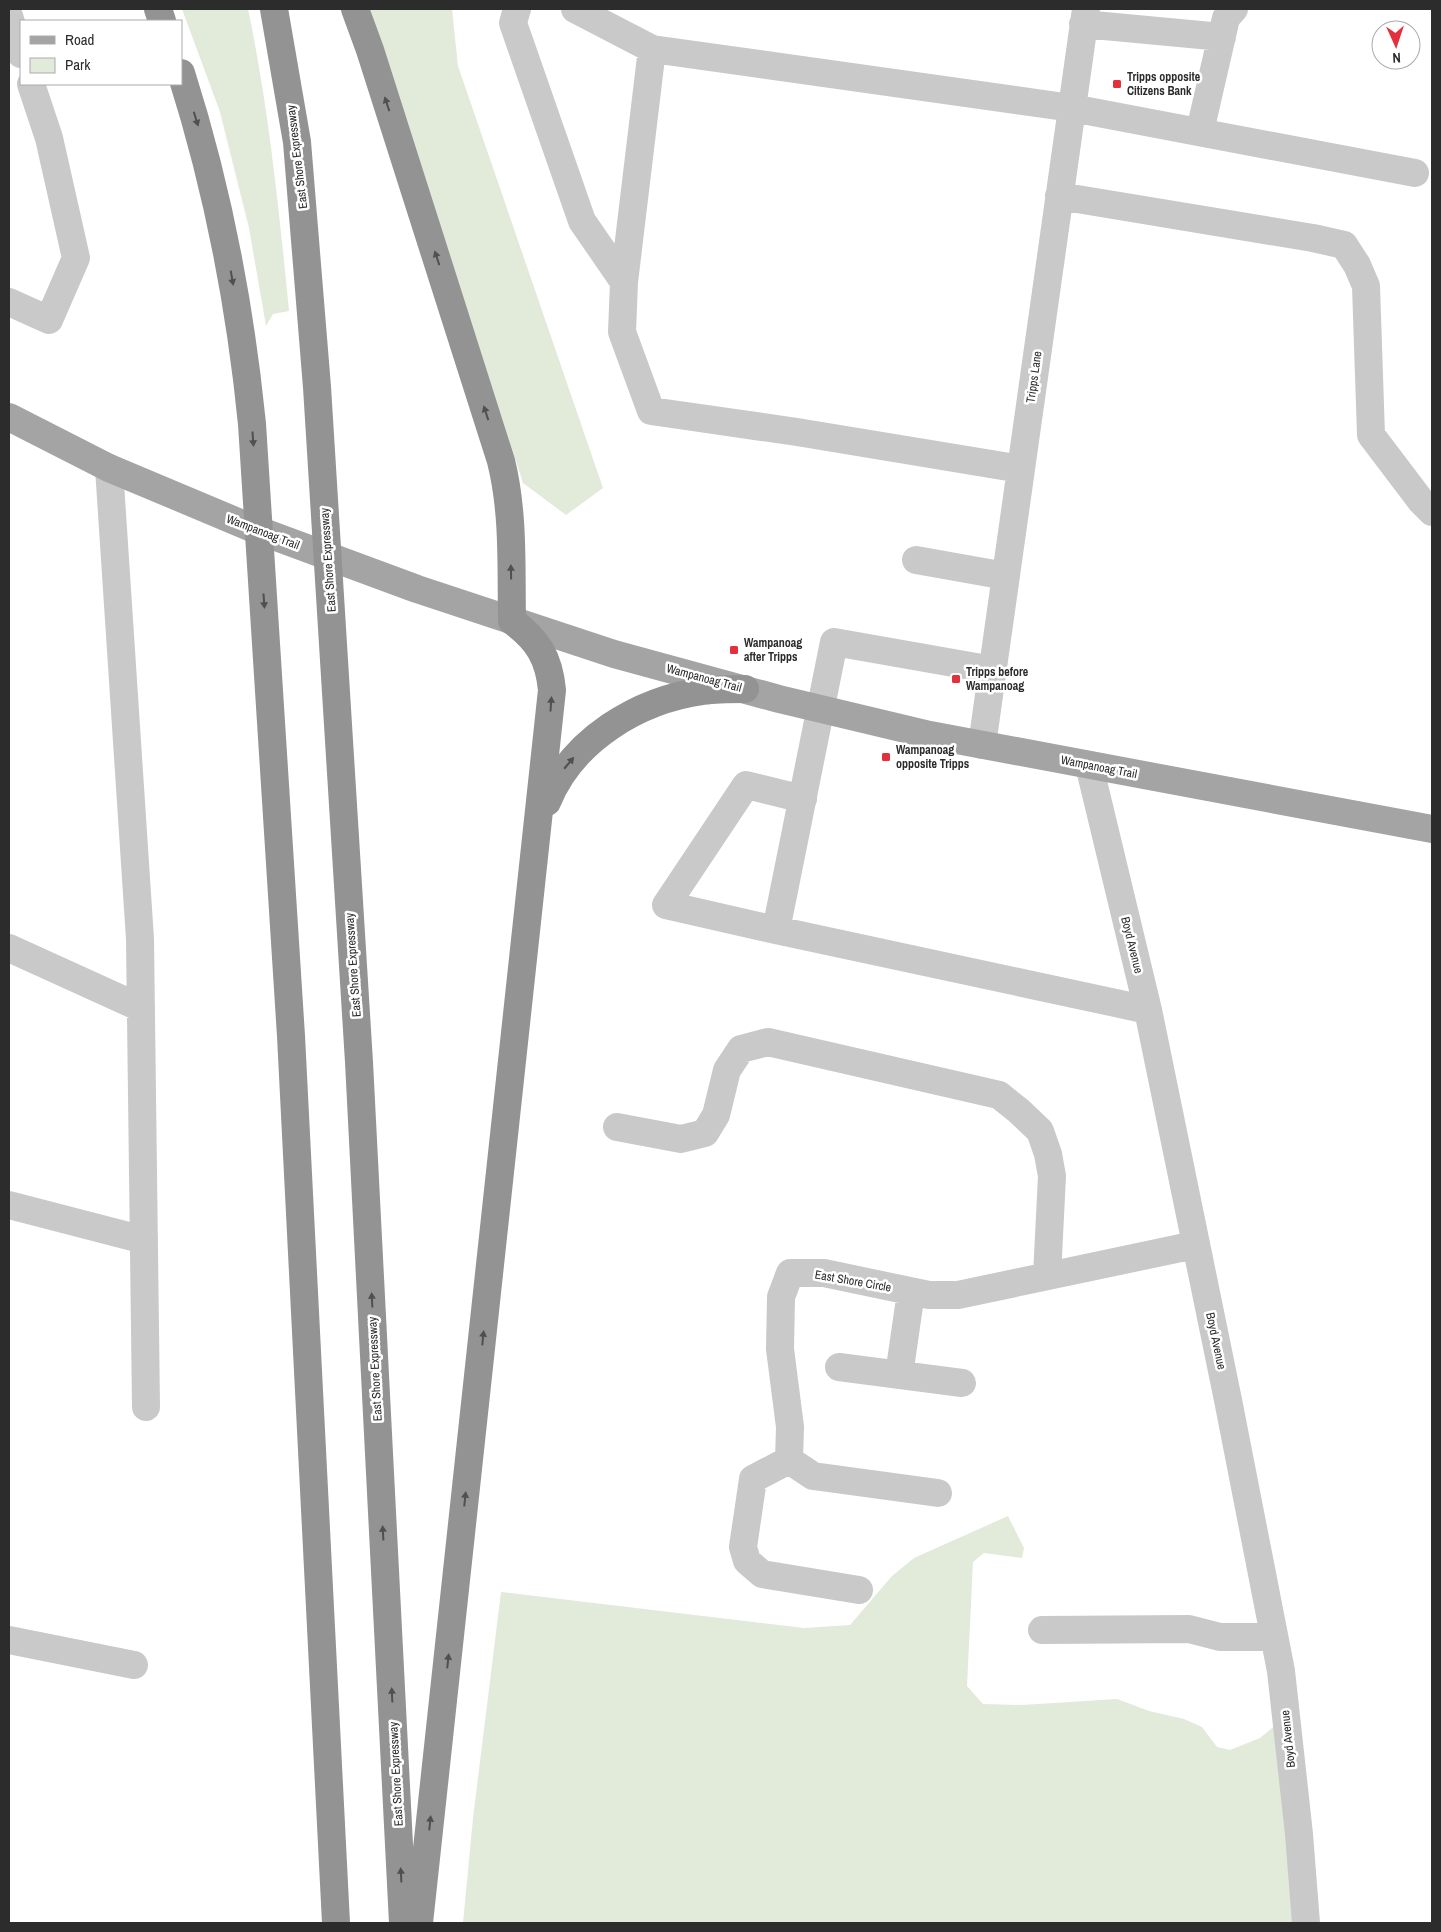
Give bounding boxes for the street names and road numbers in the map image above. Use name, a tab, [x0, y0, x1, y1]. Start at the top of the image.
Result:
street label: East Shore Expressway	[283, 104, 311, 210]
street label: Tripps Lane	[1022, 350, 1046, 404]
street label: East Shore Expressway	[316, 507, 340, 613]
street label: Wampanoag Trail	[224, 511, 302, 553]
street label: Wampanoag Trail	[665, 660, 743, 696]
street label: Wampanoag Trail	[1060, 752, 1138, 782]
street label: East Shore Expressway	[341, 912, 365, 1018]
street label: Boyd Avenue	[1117, 915, 1147, 975]
street label: East Shore Circle	[814, 1266, 892, 1296]
street label: Boyd Avenue	[1202, 1311, 1230, 1371]
street label: East Shore Expressway	[364, 1316, 386, 1422]
street label: Boyd Avenue	[1277, 1709, 1299, 1769]
street label: East Shore Expressway	[385, 1721, 407, 1827]

